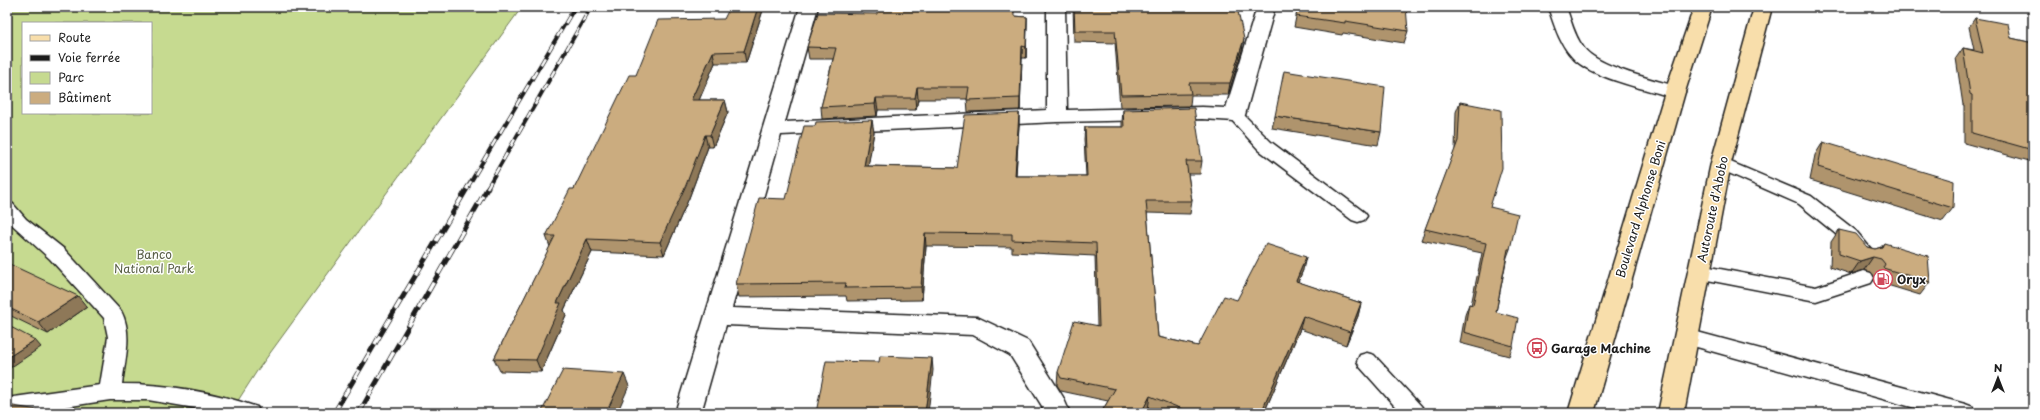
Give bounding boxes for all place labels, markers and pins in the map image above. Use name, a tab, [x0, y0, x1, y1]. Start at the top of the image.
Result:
fuel station icon: Oryx	[1872, 268, 1894, 290]
place label: Oryx	[1897, 270, 1926, 288]
bus stop icon: Garage Machine	[1526, 337, 1548, 359]
place label: Garage Machine	[1551, 339, 1651, 357]

